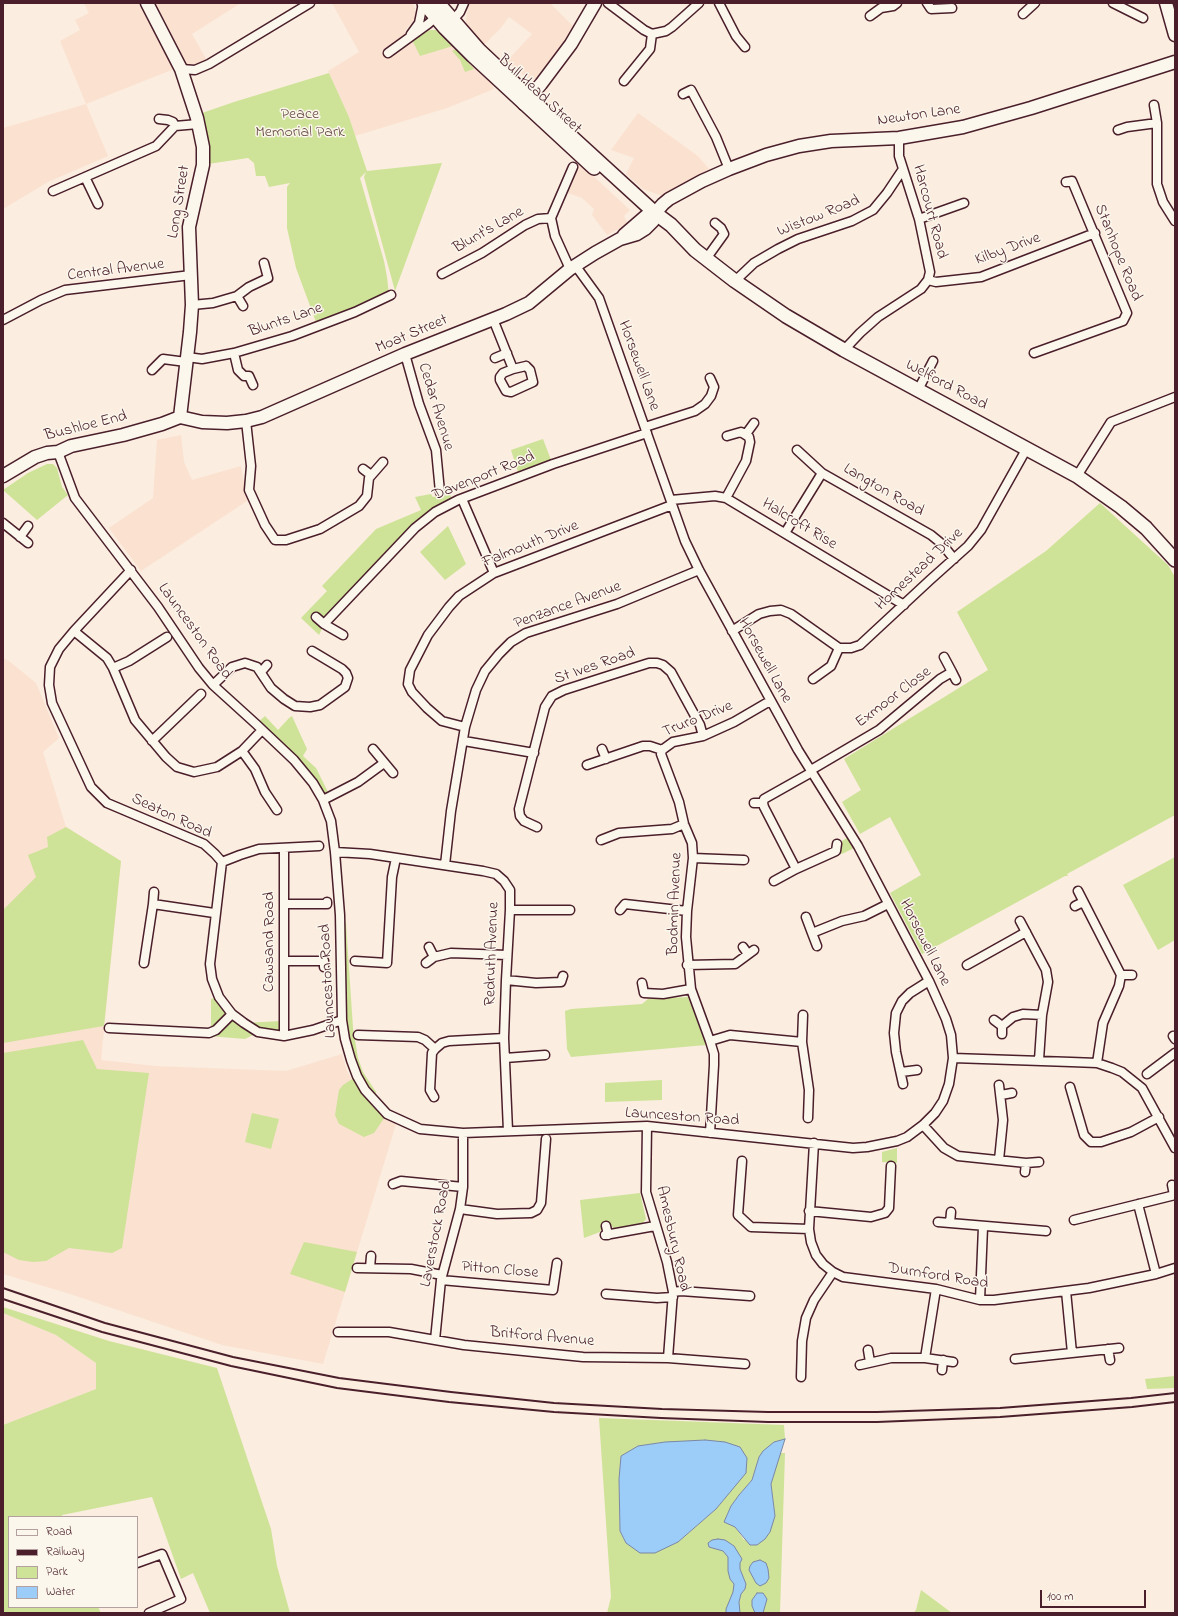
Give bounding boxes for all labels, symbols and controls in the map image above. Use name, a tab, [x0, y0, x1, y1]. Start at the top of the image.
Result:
street label: Bull Head Street	[493, 51, 585, 139]
street label: Newton Lane	[876, 101, 962, 131]
park label: Peace Memorial Park	[255, 105, 345, 143]
street label: Harcourt Road	[907, 163, 951, 261]
street label: Long Street	[165, 164, 195, 240]
street label: Wistow Road	[775, 192, 863, 242]
street label: Stanhope Road	[1089, 202, 1145, 304]
street label: Blunt's Lane	[450, 203, 528, 259]
street label: Kilby Drive	[973, 229, 1043, 271]
street label: Central Avenue	[67, 256, 165, 286]
street label: Blunts Lane	[247, 299, 325, 343]
street label: Moat Street	[373, 311, 451, 359]
street label: Horsewell Lane	[613, 318, 663, 414]
street label: Welford Road	[902, 356, 990, 416]
street label: Cedar Avenue	[413, 361, 457, 453]
street label: Bushloe End	[43, 407, 129, 447]
street label: Davenport Road	[430, 448, 538, 506]
street label: Langton Road	[839, 460, 927, 522]
street label: Halcroft Rise	[758, 495, 840, 555]
street label: Falmouth Drive	[480, 517, 582, 573]
street label: Homestead Drive	[872, 524, 968, 616]
street label: Penzance Avenue	[512, 578, 624, 634]
street label: Launceston Road	[153, 580, 235, 684]
street label: Horsewell Lane	[733, 615, 795, 707]
street label: St Ives Road	[552, 644, 638, 690]
street label: Exmoor Close	[852, 663, 936, 733]
street label: Truro Drive	[660, 697, 736, 743]
street label: Seaton Road	[128, 790, 214, 844]
street label: Bodmin Avenue	[665, 852, 687, 956]
street label: Cawsand Road	[260, 892, 280, 992]
street label: Horsewell Lane	[894, 897, 954, 989]
street label: Redruth Avenue	[482, 902, 504, 1006]
street label: Launceston Road	[316, 923, 342, 1039]
street label: Launceston Road	[624, 1104, 740, 1132]
street label: Laverstock Road	[417, 1179, 457, 1289]
street label: Amesbury Road	[651, 1184, 693, 1294]
street label: Pitton Close	[461, 1258, 539, 1284]
street label: Durnford Road	[887, 1260, 989, 1294]
street label: Britford Avenue	[489, 1324, 595, 1352]
legend	[8, 1516, 138, 1608]
text: Road	[46, 1523, 72, 1541]
text: Railway	[46, 1543, 84, 1561]
text: Park	[46, 1563, 68, 1581]
scale bar	[1042, 1582, 1148, 1608]
text: Water	[46, 1583, 75, 1601]
text: 100 m	[1047, 1588, 1074, 1606]

